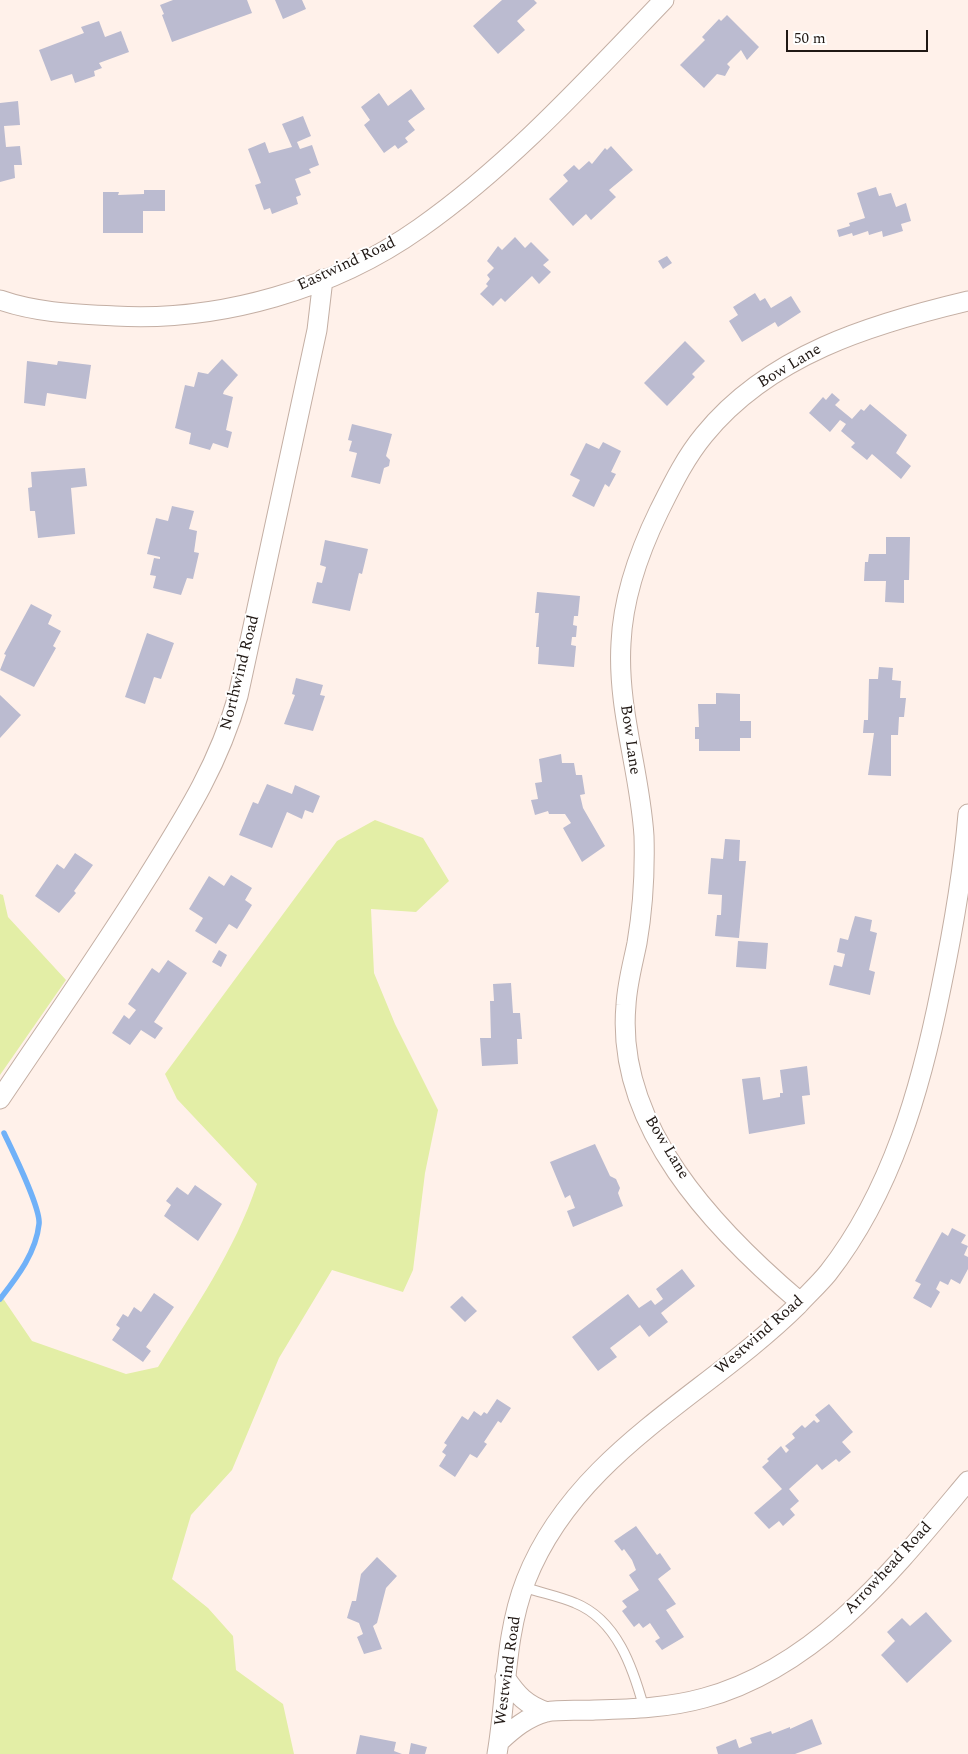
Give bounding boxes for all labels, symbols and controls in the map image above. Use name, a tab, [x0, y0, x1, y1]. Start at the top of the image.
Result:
scale bar	[788, 20, 930, 52]
text: 50 m	[794, 27, 826, 50]
street label: Eastwind Road	[295, 234, 399, 296]
street label: Bow Lane	[755, 341, 825, 393]
street label: Northwind Road	[217, 613, 265, 733]
street label: Bow Lane	[615, 704, 643, 776]
street label: Bow Lane	[640, 1113, 692, 1183]
street label: Westwind Road	[712, 1292, 808, 1380]
street label: Arrowhead Road	[841, 1519, 937, 1619]
street label: Westwind Road	[492, 1615, 526, 1727]

